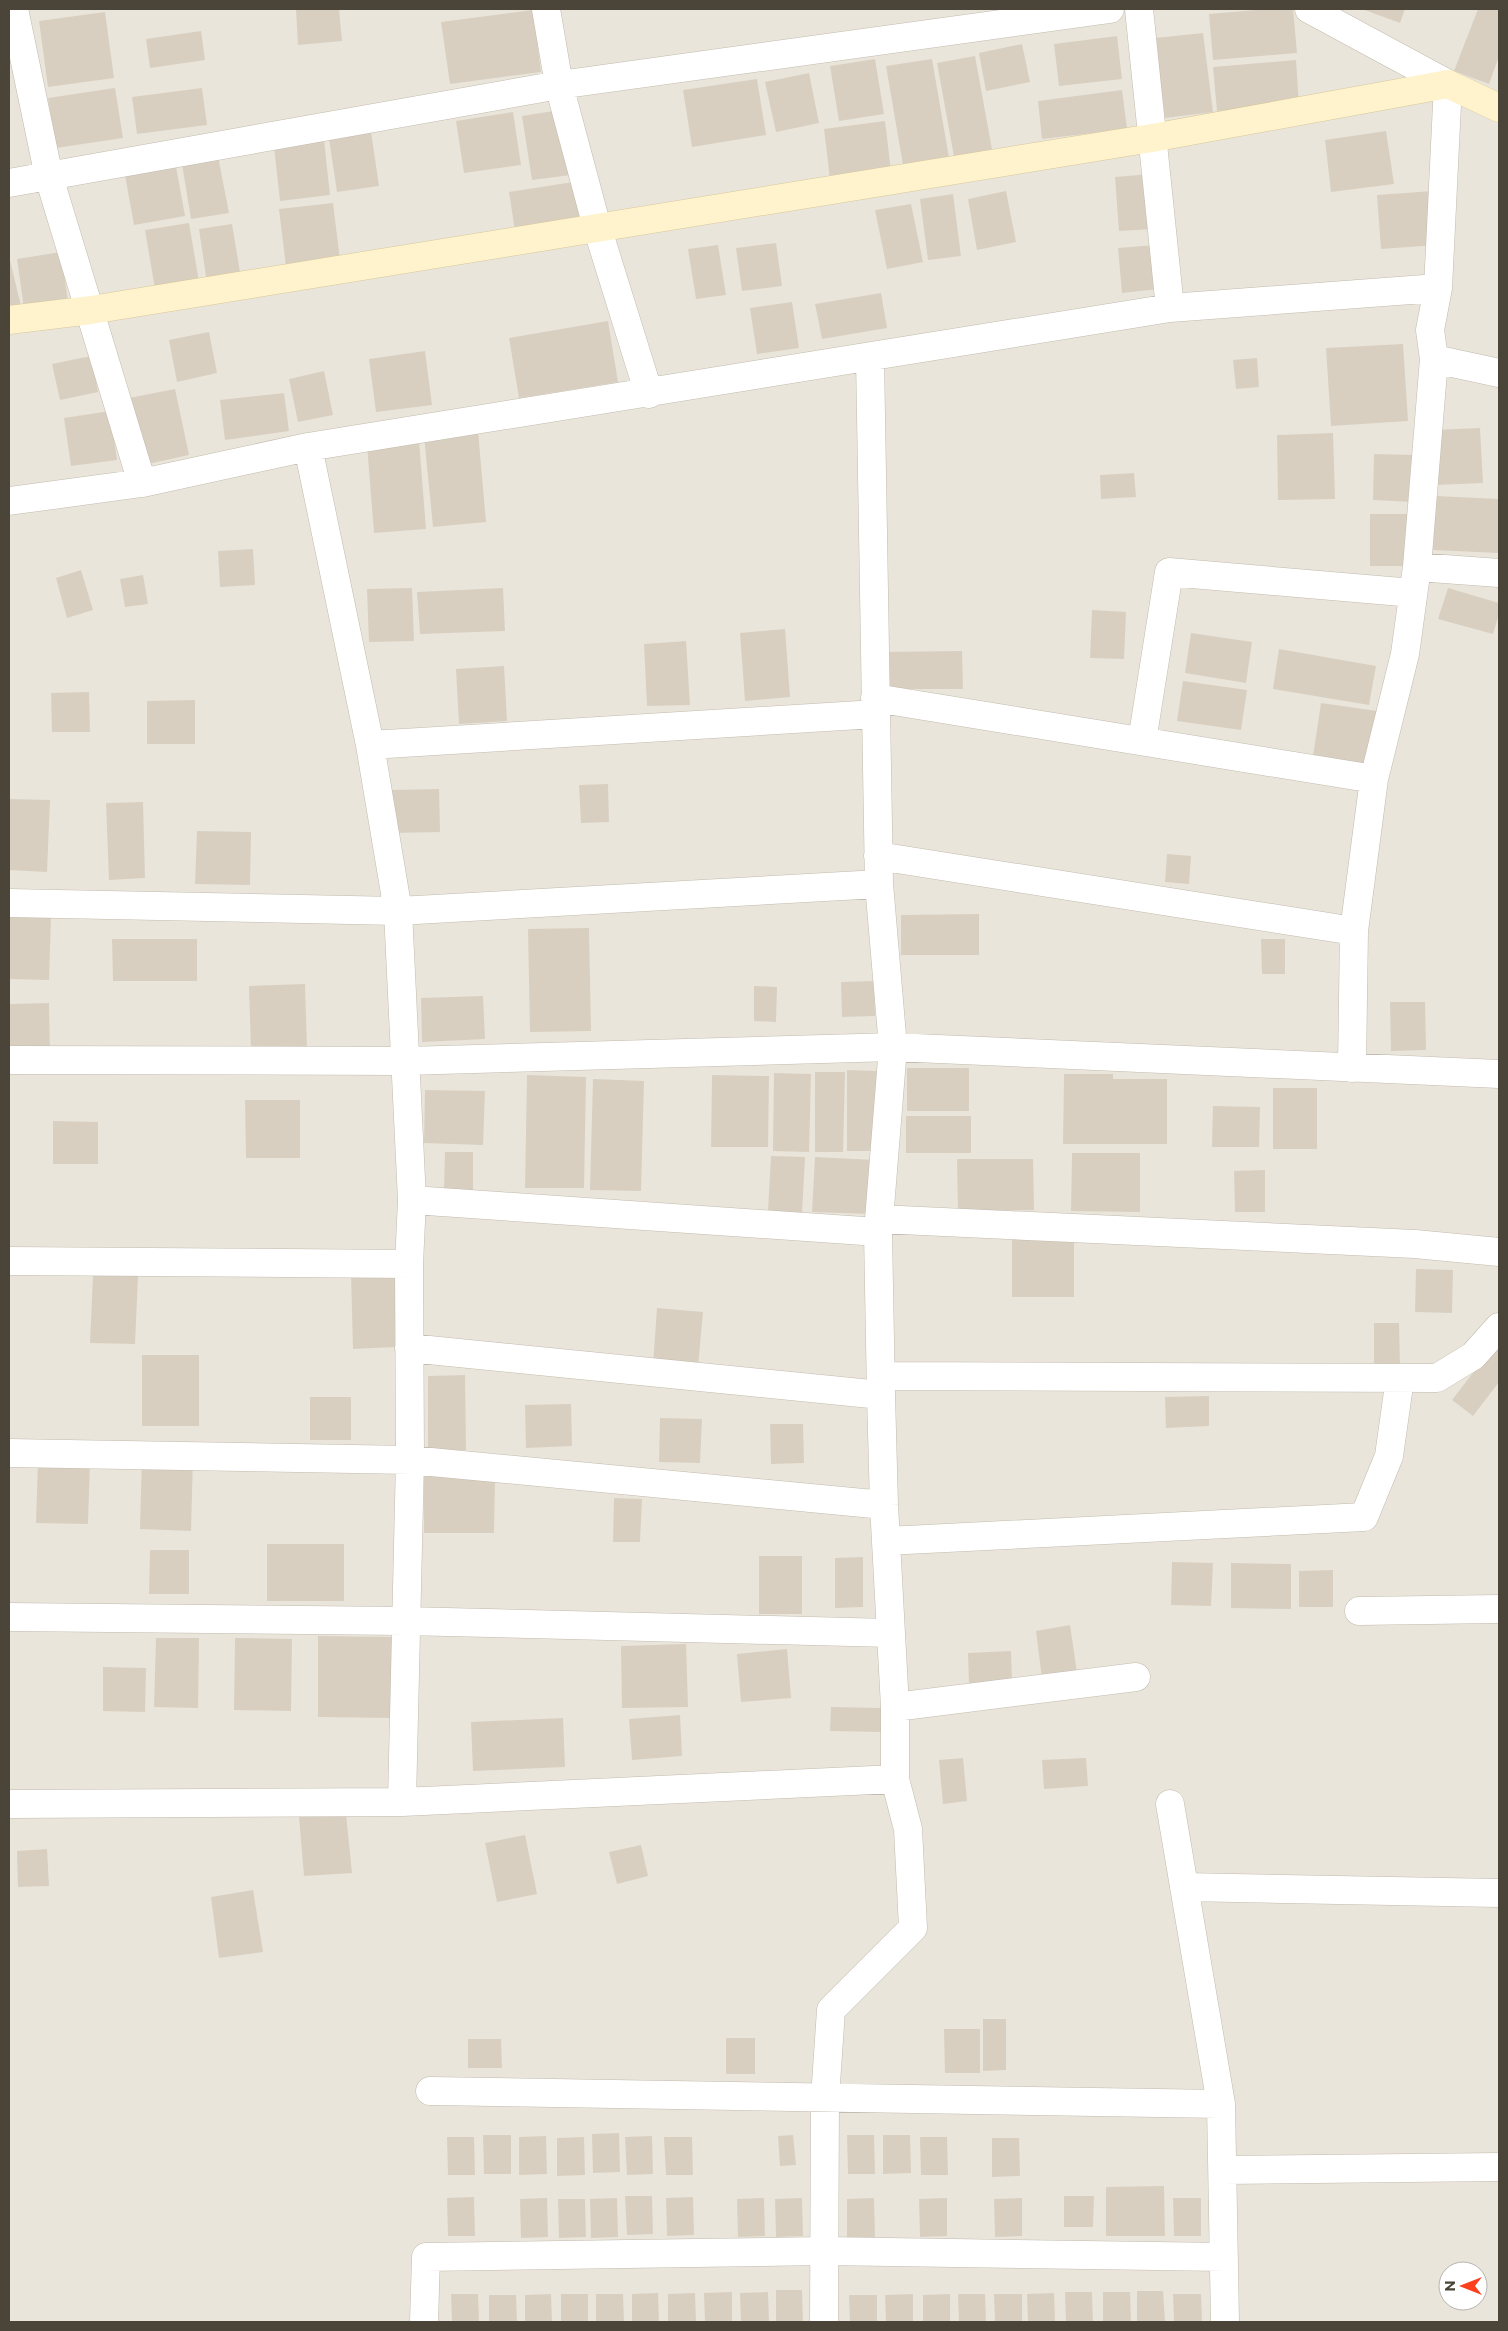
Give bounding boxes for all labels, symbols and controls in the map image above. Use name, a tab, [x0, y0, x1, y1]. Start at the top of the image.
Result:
north arrow	[1438, 2261, 1488, 2311]
text: N	[1441, 2280, 1459, 2292]

